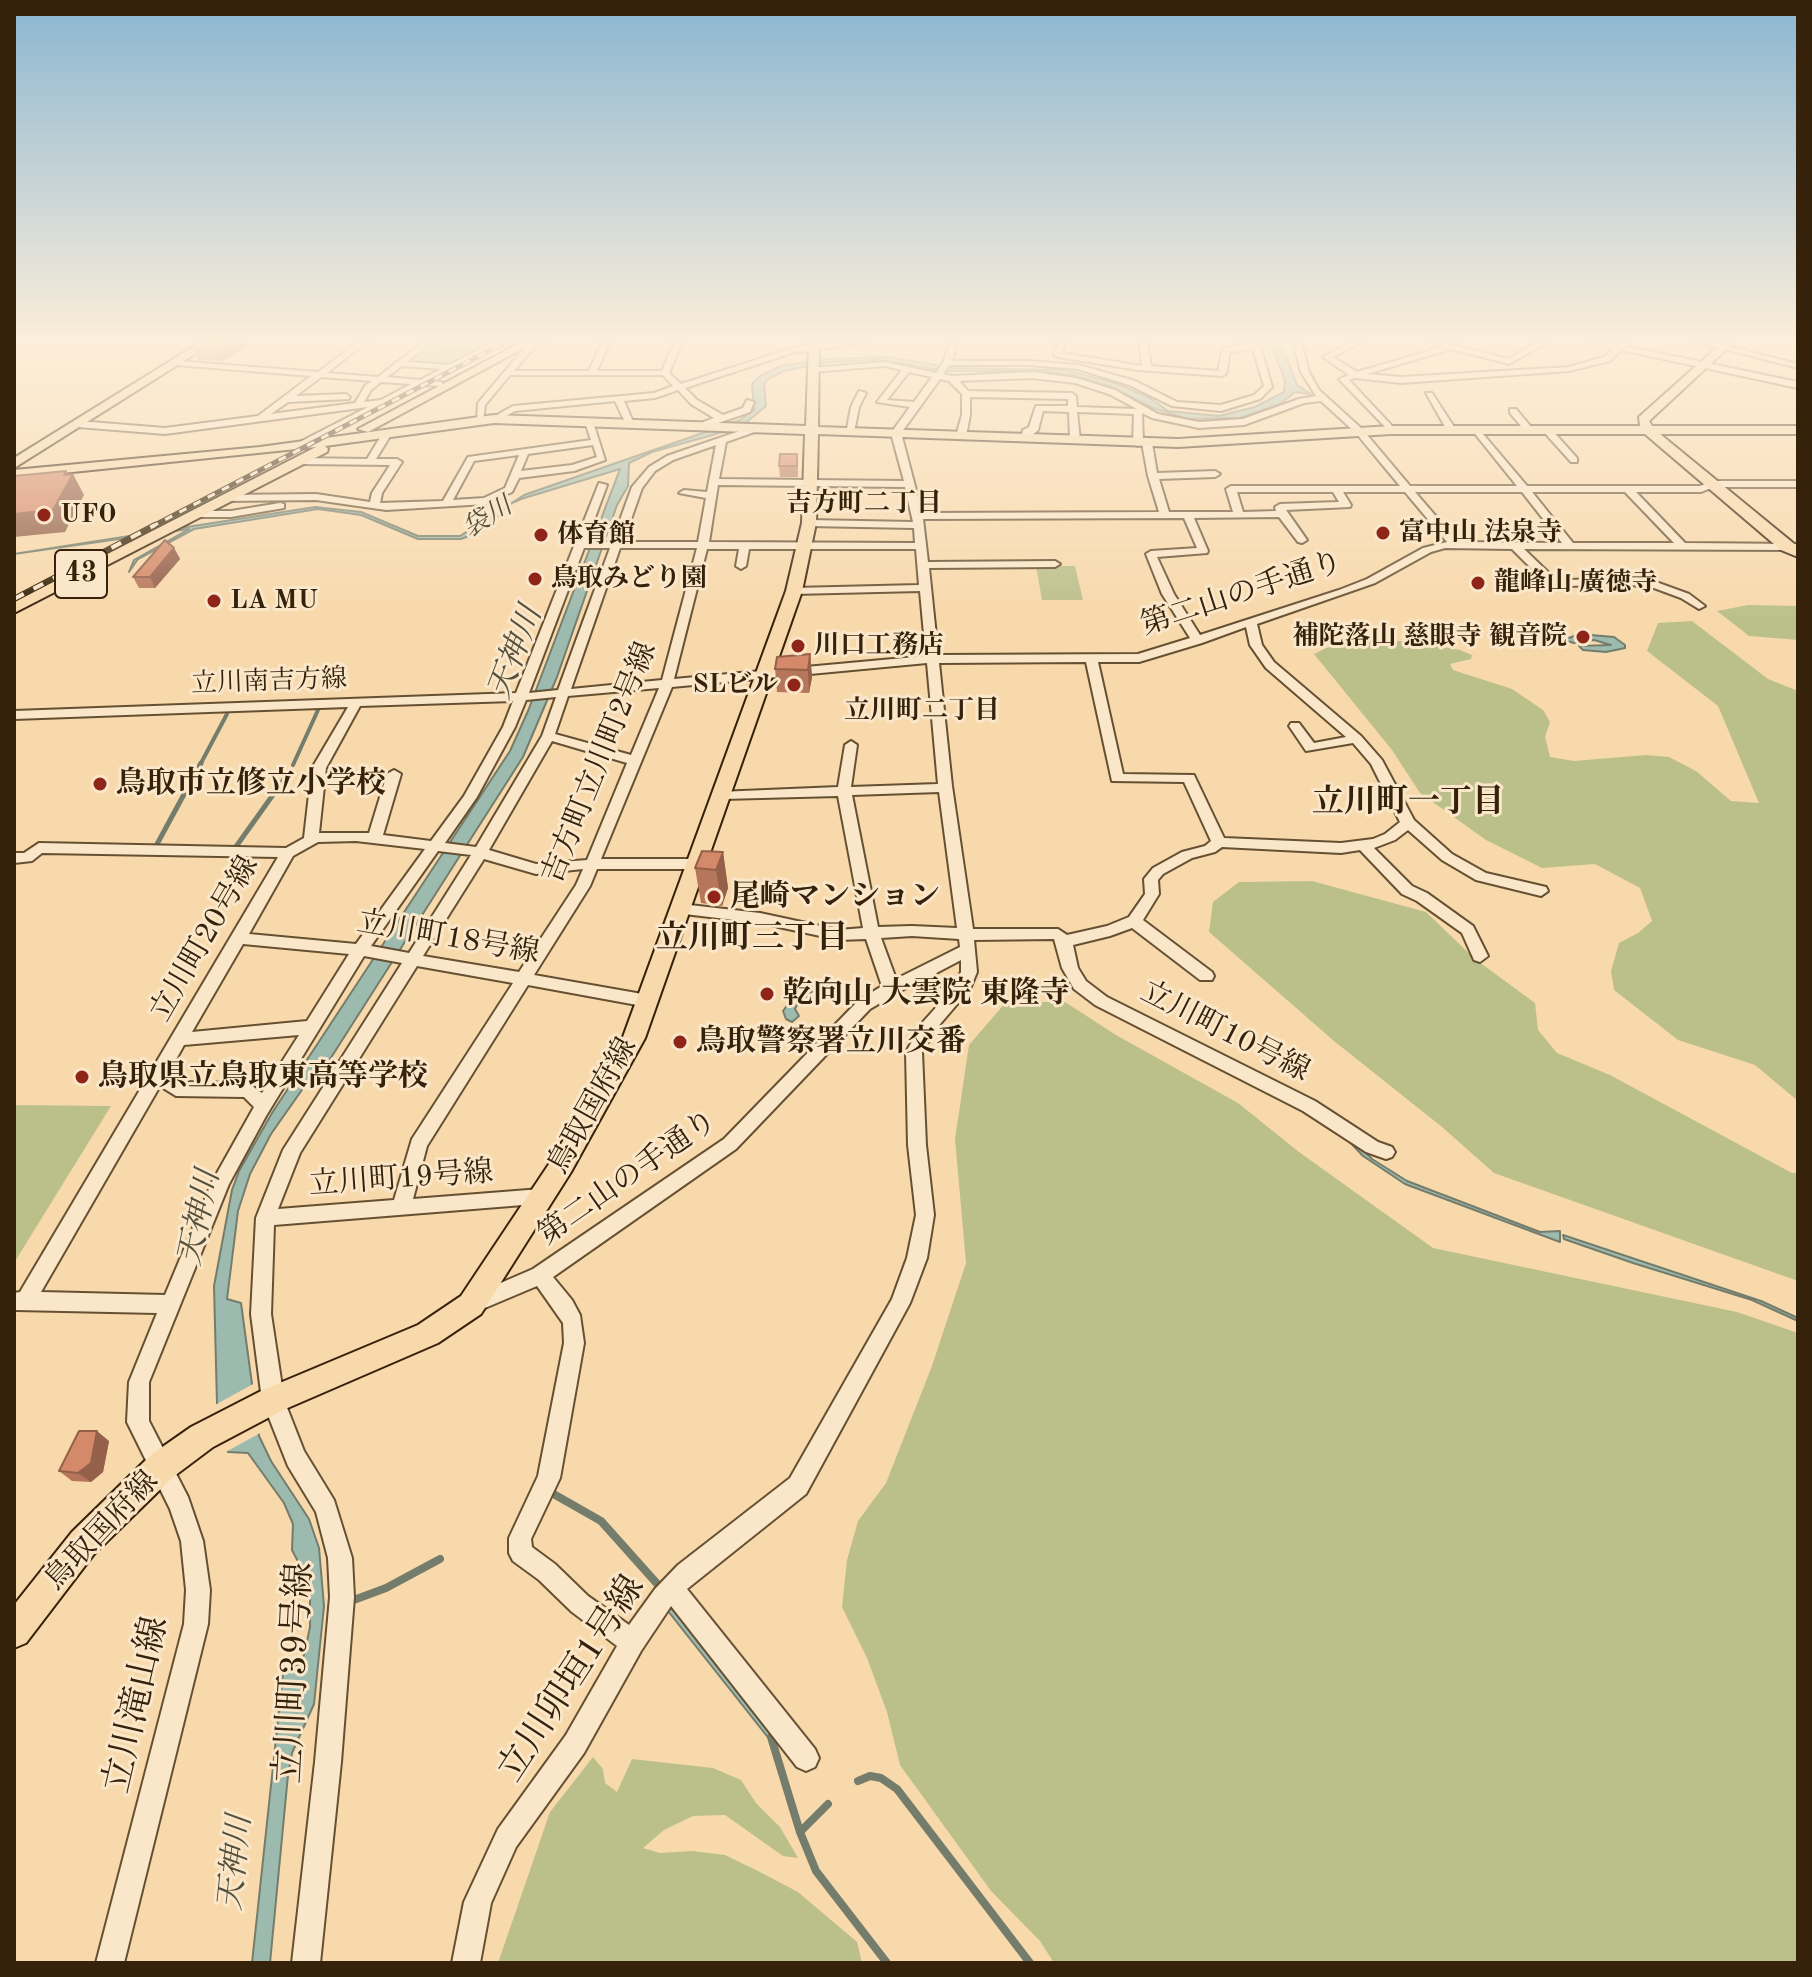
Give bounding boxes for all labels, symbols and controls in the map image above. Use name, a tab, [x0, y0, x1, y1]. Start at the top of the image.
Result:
district label: 吉方町二丁目	[786, 488, 942, 520]
water label: 袋川	[458, 491, 518, 545]
place label: UFO	[60, 499, 117, 531]
marker: UFO	[35, 506, 53, 524]
place label: 富中山 法泉寺	[1399, 517, 1562, 549]
place label: 体育館	[557, 519, 635, 551]
marker: 富中山 法泉寺	[1374, 524, 1392, 542]
marker: 体育館	[532, 526, 550, 544]
street label: 第二山の手通り	[1137, 544, 1347, 644]
road number: 43	[55, 550, 107, 598]
place label: 鳥取みどり園	[551, 563, 707, 595]
place label: 龍峰山 廣徳寺	[1494, 567, 1657, 599]
marker: 鳥取みどり園	[526, 570, 544, 588]
marker: 龍峰山 廣徳寺	[1469, 574, 1487, 592]
place label: LA MU	[230, 585, 318, 617]
marker: LA MU	[205, 592, 223, 610]
water label: 天神川	[481, 601, 551, 705]
place label: 補陀落山 慈眼寺 観音院	[1292, 621, 1567, 653]
marker: 補陀落山 慈眼寺 観音院	[1574, 628, 1592, 646]
place label: 川口工務店	[814, 630, 944, 662]
street label: 吉方町立川町2号線	[535, 637, 665, 889]
marker: 川口工務店	[789, 637, 807, 655]
street label: 立川南吉方線	[191, 664, 347, 700]
place label: SLビル	[692, 669, 778, 701]
marker: SLビル	[785, 676, 803, 694]
district label: 立川町二丁目	[844, 695, 1000, 727]
place label: 鳥取市立修立小学校	[116, 766, 386, 802]
marker: 鳥取市立修立小学校	[91, 775, 109, 793]
district label: 立川町一丁目	[1312, 784, 1504, 822]
street label: 立川町20号線	[143, 850, 267, 1028]
place label: 尾崎マンション	[730, 879, 940, 915]
marker: 尾崎マンション	[705, 888, 723, 906]
street label: 立川町18号線	[354, 904, 542, 972]
district label: 立川町三丁目	[656, 920, 848, 958]
street label: 立川町10号線	[1134, 974, 1316, 1090]
place label: 乾向山 大雲院 東隆寺	[783, 976, 1070, 1012]
marker: 乾向山 大雲院 東隆寺	[758, 985, 776, 1003]
place label: 鳥取警察署立川交番	[696, 1024, 966, 1060]
street label: 鳥取国府線	[541, 1032, 645, 1180]
marker: 鳥取警察署立川交番	[671, 1033, 689, 1051]
place label: 鳥取県立鳥取東高等学校	[98, 1059, 428, 1095]
marker: 鳥取県立鳥取東高等学校	[73, 1068, 91, 1086]
street label: 第二山の手通り	[532, 1103, 724, 1253]
street label: 立川町19号線	[308, 1155, 494, 1203]
water label: 天神川	[171, 1167, 229, 1269]
street label: 鳥取国府線	[38, 1464, 166, 1598]
street label: 立川町39号線	[268, 1561, 322, 1785]
street label: 立川卯垣1号線	[489, 1568, 655, 1790]
street label: 立川滝山線	[96, 1612, 178, 1798]
water label: 天神川	[212, 1813, 260, 1913]

